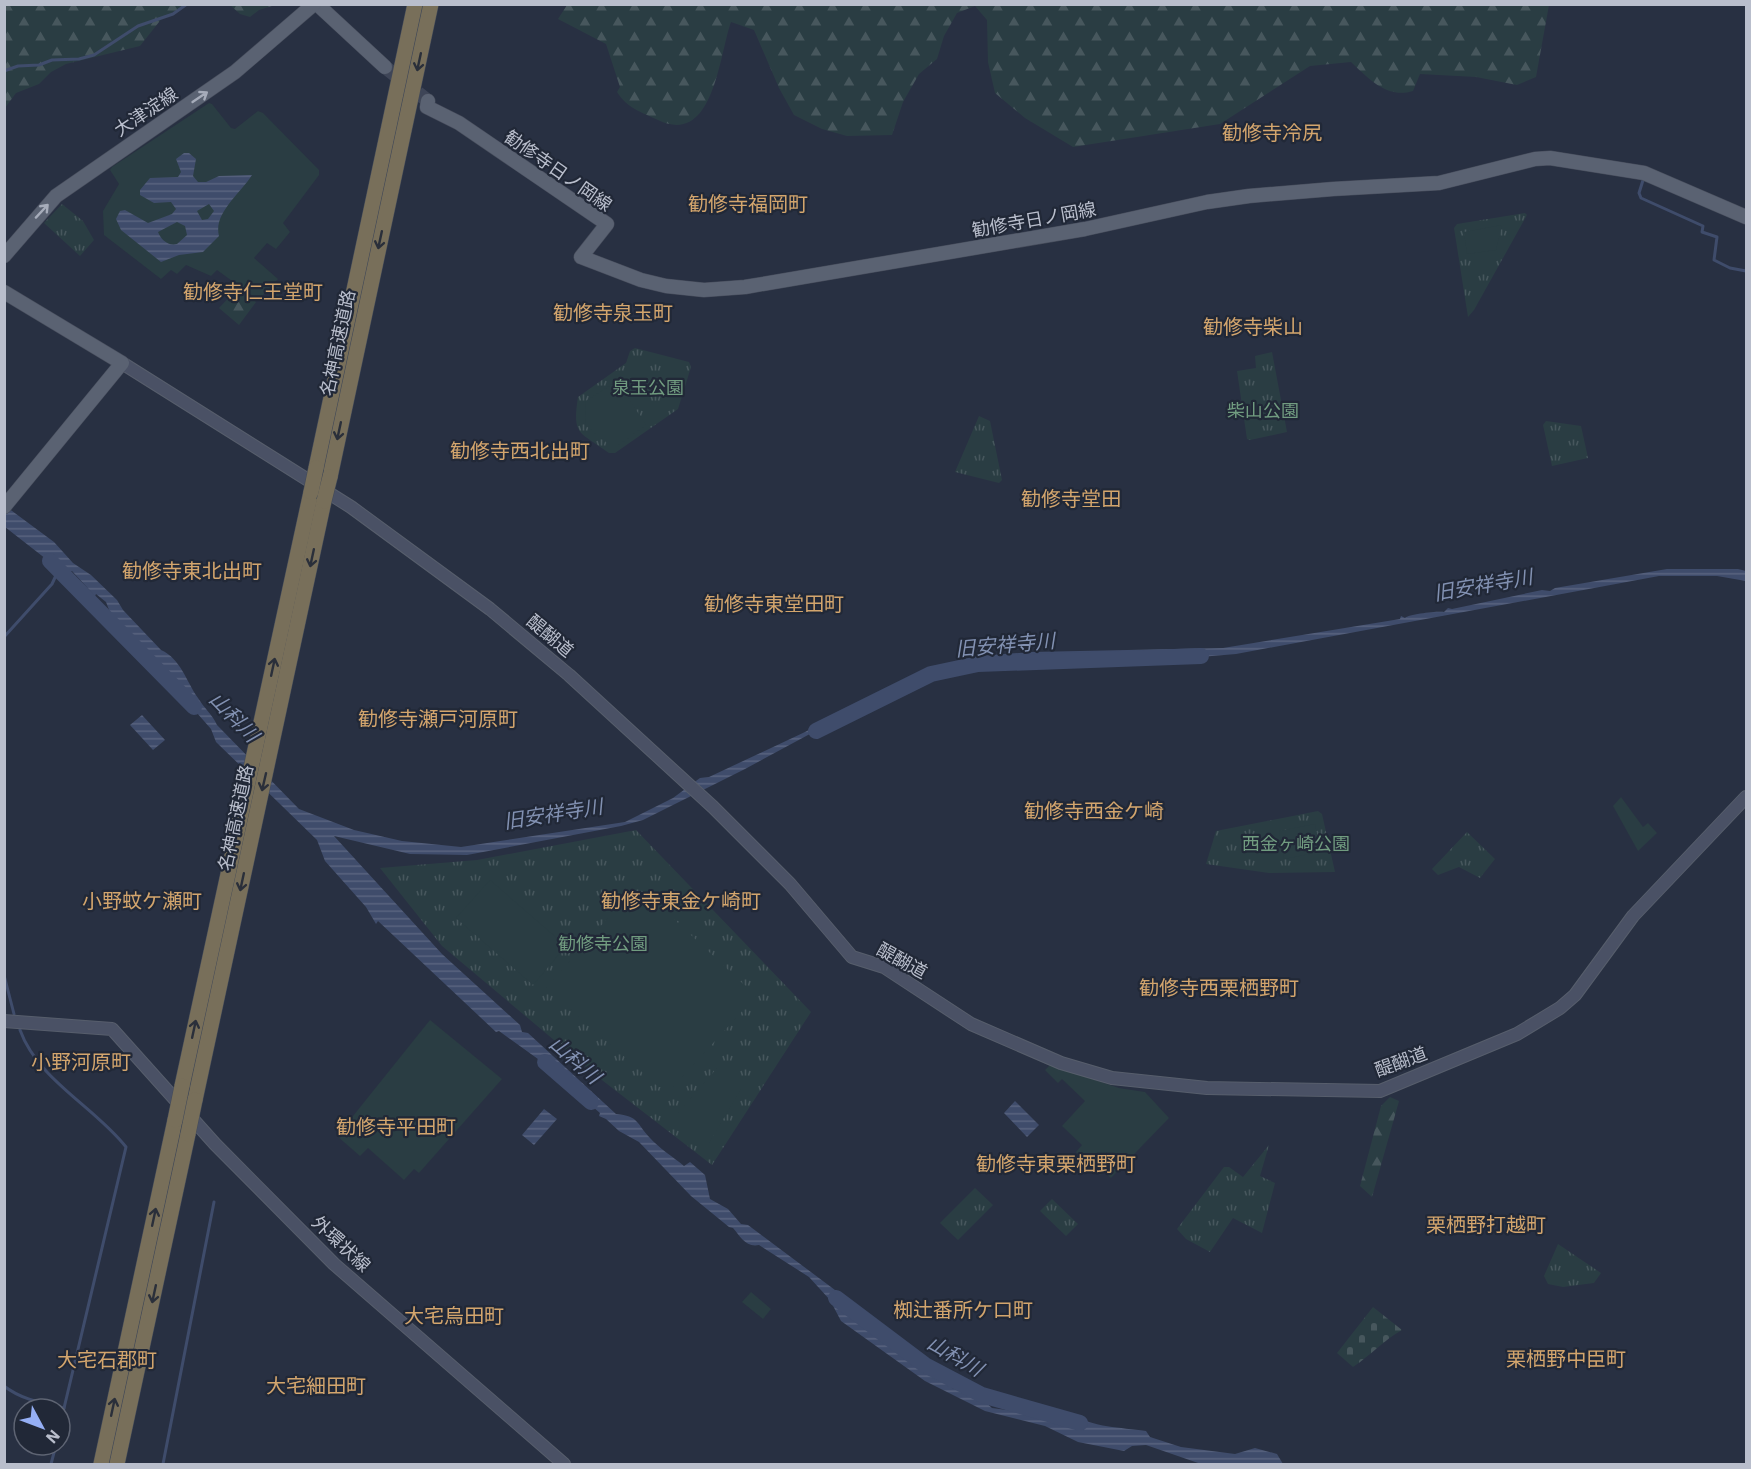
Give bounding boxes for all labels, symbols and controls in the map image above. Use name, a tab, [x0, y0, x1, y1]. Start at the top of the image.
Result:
one-way arrow	[412, 52, 424, 71]
street label: 大津淀線	[109, 82, 182, 141]
one-way arrow	[191, 91, 207, 103]
district label: 勧修寺冷尻	[1222, 119, 1322, 146]
street label: 勧修寺日ノ岡線	[500, 125, 616, 216]
district label: 勧修寺福岡町	[688, 190, 808, 217]
street label: 勧修寺日ノ岡線	[970, 197, 1098, 242]
one-way arrow	[35, 203, 49, 218]
one-way arrow	[374, 231, 386, 250]
district label: 勧修寺仁王堂町	[183, 278, 323, 305]
street label: 名神高速道路	[315, 288, 360, 398]
district label: 勧修寺泉玉町	[553, 299, 673, 326]
district label: 勧修寺柴山	[1203, 313, 1303, 340]
park label: 泉玉公園	[612, 376, 684, 399]
park label: 柴山公園	[1227, 399, 1299, 422]
one-way arrow	[333, 421, 345, 440]
district label: 勧修寺西北出町	[450, 437, 590, 464]
district label: 勧修寺堂田	[1021, 485, 1121, 512]
one-way arrow	[306, 548, 317, 567]
district label: 勧修寺東北出町	[122, 557, 262, 584]
water label: 旧安祥寺川	[1431, 562, 1536, 606]
district label: 勧修寺東堂田町	[704, 590, 844, 617]
street label: 醍醐道	[522, 609, 578, 662]
water label: 旧安祥寺川	[954, 627, 1058, 662]
one-way arrow	[267, 658, 279, 677]
water label: 山科川	[204, 686, 266, 749]
district label: 勧修寺瀬戸河原町	[358, 705, 518, 732]
street label: 名神高速道路	[213, 763, 258, 873]
one-way arrow	[257, 772, 269, 791]
water label: 旧安祥寺川	[501, 792, 606, 835]
district label: 勧修寺西金ケ崎	[1024, 797, 1164, 824]
park label: 西金ヶ崎公園	[1242, 832, 1350, 855]
one-way arrow	[236, 872, 247, 891]
district label: 小野蚊ケ瀬町	[82, 887, 202, 914]
district label: 勧修寺東金ケ崎町	[601, 887, 761, 914]
park label: 勧修寺公園	[558, 932, 648, 955]
street label: 醍醐道	[873, 937, 931, 984]
district label: 勧修寺西栗栖野町	[1139, 974, 1299, 1001]
one-way arrow	[189, 1020, 201, 1039]
water label: 山科川	[544, 1030, 608, 1091]
street label: 醍醐道	[1372, 1041, 1430, 1082]
district label: 小野河原町	[31, 1048, 131, 1075]
district label: 勧修寺平田町	[336, 1113, 456, 1140]
district label: 勧修寺東栗栖野町	[976, 1150, 1136, 1177]
one-way arrow	[149, 1207, 160, 1227]
street label: 外環状線	[307, 1211, 376, 1277]
district label: 栗栖野打越町	[1426, 1211, 1546, 1238]
one-way arrow	[147, 1284, 159, 1303]
district label: 椥辻番所ケ口町	[893, 1296, 1033, 1323]
district label: 大宅烏田町	[404, 1302, 504, 1329]
water label: 山科川	[923, 1329, 990, 1383]
district label: 栗栖野中臣町	[1506, 1345, 1626, 1372]
district label: 大宅石郡町	[57, 1346, 157, 1373]
district label: 大宅細田町	[266, 1372, 366, 1399]
north arrow	[12, 1397, 72, 1457]
one-way arrow	[108, 1398, 119, 1418]
text: N	[42, 1426, 65, 1448]

